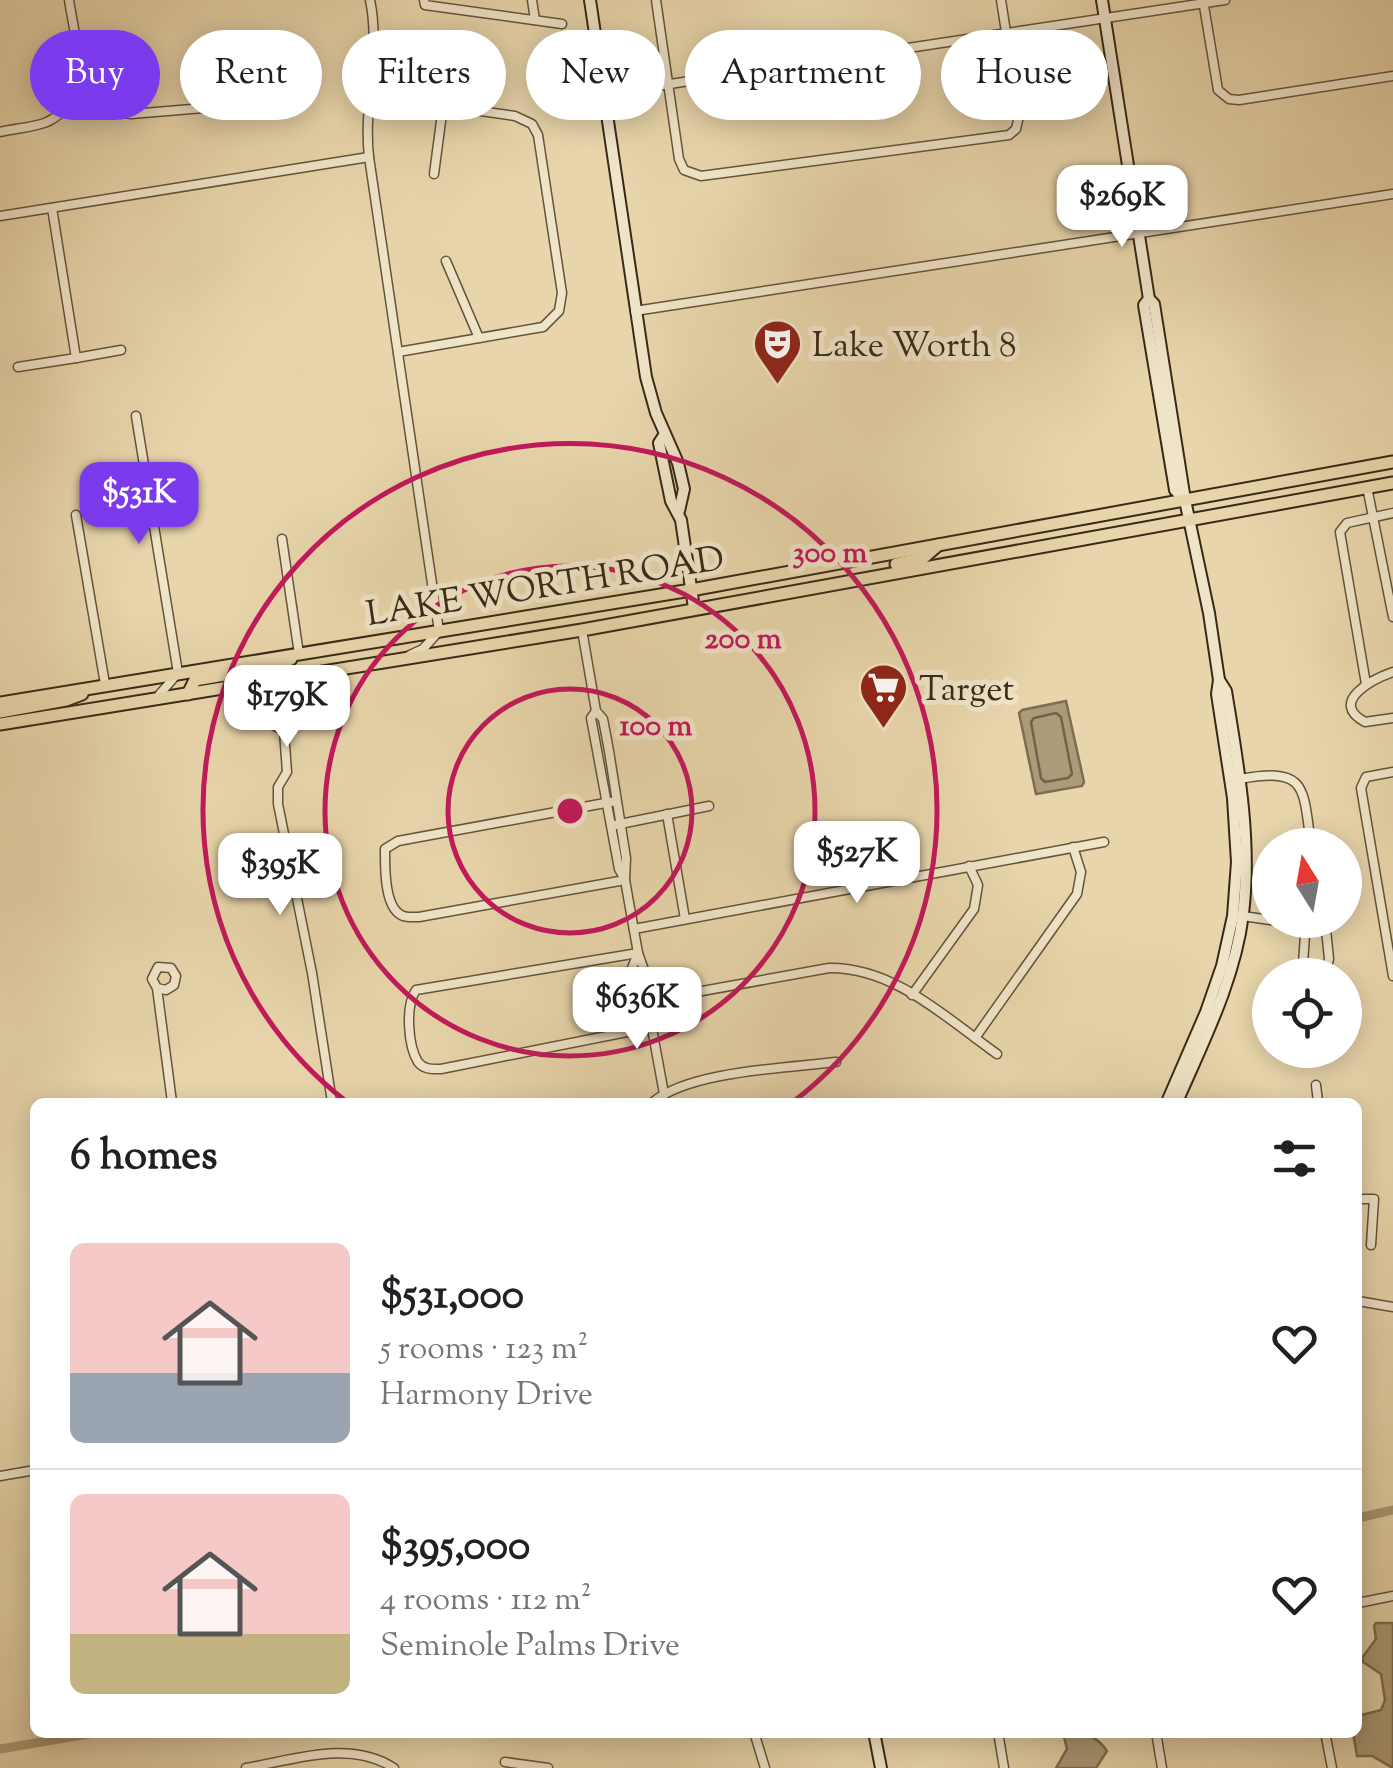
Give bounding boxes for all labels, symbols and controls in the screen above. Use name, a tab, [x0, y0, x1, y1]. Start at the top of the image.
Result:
chip: Buy	[30, 30, 160, 120]
chip: Rent	[180, 30, 322, 120]
chip: Filters	[342, 30, 506, 120]
chip: New	[526, 30, 665, 120]
chip: Apartment	[685, 30, 921, 120]
chip: House	[941, 30, 1108, 120]
pin: $269K	[1052, 165, 1192, 250]
text: $269K	[1079, 174, 1165, 220]
theatre icon: Lake Worth 8	[751, 318, 803, 386]
place label: Lake Worth 8	[812, 322, 1017, 373]
pin: $531K	[69, 462, 209, 547]
text: $531K	[102, 471, 176, 517]
text: 300 m	[793, 533, 868, 576]
street label: LAKE WORTH ROAD	[363, 535, 728, 642]
text: 200 m	[705, 619, 782, 662]
supermarket icon: Target	[858, 662, 910, 730]
pin: $179K	[217, 665, 357, 750]
place label: Target	[919, 666, 1014, 717]
text: $179K	[246, 674, 328, 720]
text: 100 m	[620, 706, 693, 749]
centre of rings	[552, 793, 588, 829]
pin: $527K	[787, 821, 927, 906]
north arrow	[1252, 828, 1362, 938]
map controls	[1252, 828, 1362, 1068]
text: $527K	[816, 830, 898, 876]
pin: $395K	[210, 833, 350, 918]
text: $395K	[240, 842, 320, 888]
button: locate	[1252, 958, 1362, 1068]
pin: $636K	[567, 967, 707, 1052]
text: $636K	[595, 976, 679, 1022]
text: 6 homes	[70, 1128, 217, 1188]
icon: filters	[1267, 1131, 1322, 1186]
text: $531,000	[380, 1267, 524, 1327]
icon: home	[150, 1283, 270, 1403]
icon: heart	[1267, 1316, 1322, 1371]
text: 5 rooms · 123 m²	[380, 1327, 588, 1373]
text: Harmony Drive	[380, 1373, 593, 1419]
text: $395,000	[380, 1518, 530, 1578]
icon: home	[150, 1534, 270, 1654]
icon: heart	[1267, 1567, 1322, 1622]
text: 4 rooms · 112 m²	[380, 1578, 592, 1624]
text: Seminole Palms Drive	[380, 1624, 680, 1670]

